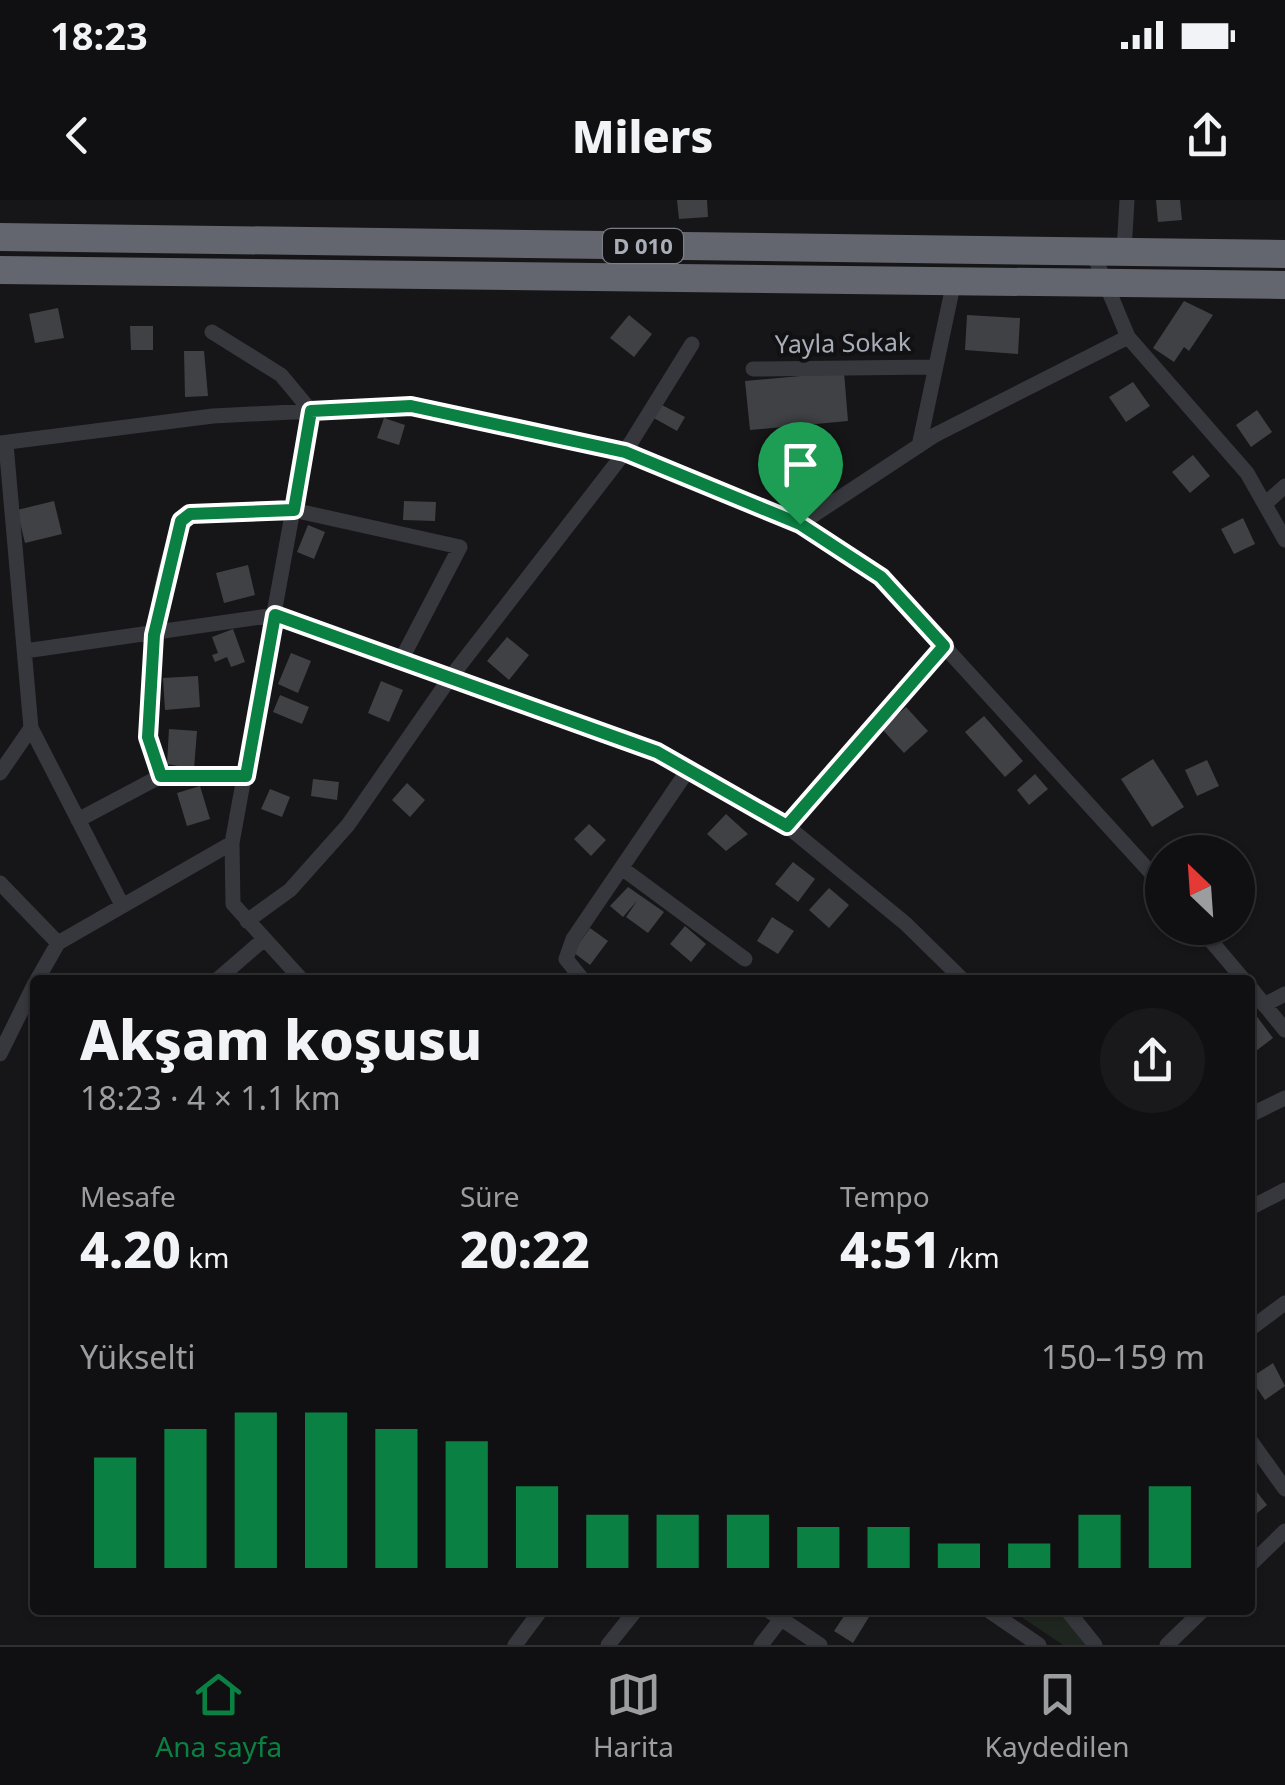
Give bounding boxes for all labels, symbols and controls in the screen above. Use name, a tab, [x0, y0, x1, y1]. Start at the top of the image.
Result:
text: 18:23	[50, 9, 148, 61]
text: Milers	[572, 105, 713, 166]
icon: back	[50, 108, 105, 163]
icon: share	[1180, 108, 1235, 163]
road number: D 010	[603, 229, 683, 263]
street label: Yayla Sokak	[775, 324, 912, 360]
pin	[758, 422, 843, 525]
icon: arrive	[773, 437, 828, 492]
north arrow	[1145, 835, 1255, 945]
map controls	[1145, 835, 1255, 945]
text: Akşam koşusu	[80, 1001, 482, 1076]
button: share	[1100, 1008, 1205, 1113]
text: 18:23 · 4 × 1.1 km	[80, 1076, 341, 1119]
text: Mesafe	[80, 1177, 176, 1215]
text: Süre	[460, 1177, 519, 1215]
text: Tempo	[840, 1177, 930, 1215]
text: 4.20	[80, 1215, 181, 1283]
text: 20:22	[460, 1215, 590, 1283]
text: 4:51	[840, 1215, 941, 1283]
text: km	[181, 1238, 229, 1276]
text: /km	[941, 1238, 1000, 1276]
text: Yükselti	[80, 1335, 195, 1378]
text: 150–159 m	[1041, 1335, 1205, 1378]
tab: Ana sayfa	[155, 1667, 282, 1765]
tab: Harita	[593, 1667, 674, 1765]
tab: Kaydedilen	[985, 1667, 1130, 1765]

